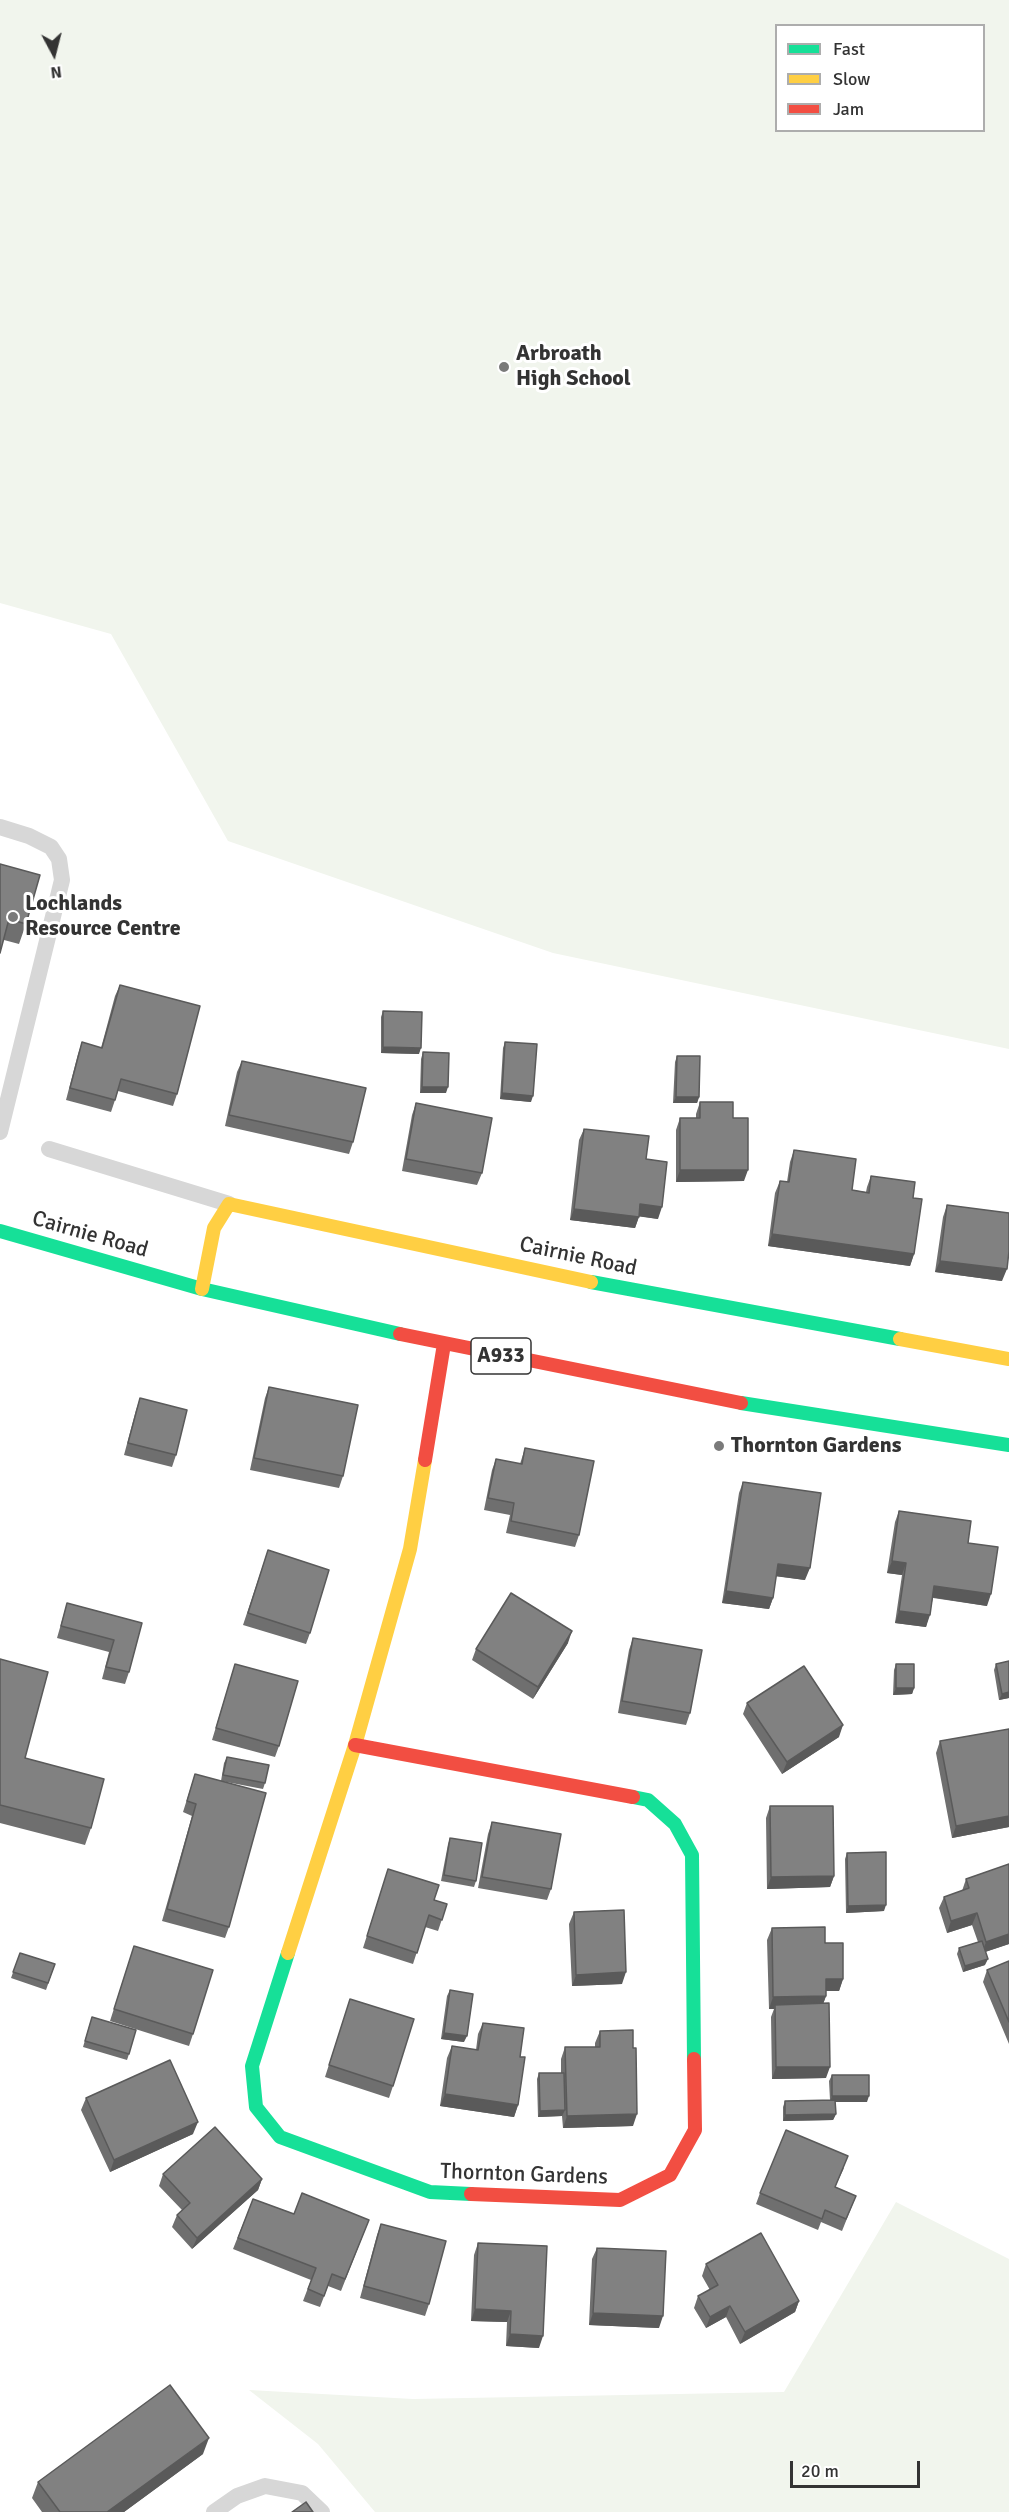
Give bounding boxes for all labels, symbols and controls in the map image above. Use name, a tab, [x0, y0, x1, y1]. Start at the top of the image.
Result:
north arrow	[24, 24, 84, 84]
legend	[775, 24, 985, 132]
text: Fast	[833, 38, 865, 60]
text: N	[49, 61, 63, 82]
text: Slow	[833, 68, 870, 90]
text: Jam	[833, 98, 864, 120]
place label: Arbroath High School	[516, 341, 631, 392]
marker: Arbroath High School	[497, 360, 511, 374]
place label: Lochlands Resource Centre	[25, 891, 181, 942]
marker: Lochlands Resource Centre	[6, 910, 20, 924]
street label: Cairnie Road	[29, 1206, 151, 1264]
street label: Cairnie Road	[517, 1232, 639, 1282]
road number: A933	[471, 1338, 531, 1374]
place label: Thornton Gardens	[731, 1433, 902, 1459]
marker: Thornton Gardens	[712, 1439, 726, 1453]
street label: Thornton Gardens	[440, 2159, 608, 2191]
scale bar	[793, 2449, 924, 2487]
text: 20 m	[801, 2460, 839, 2482]

